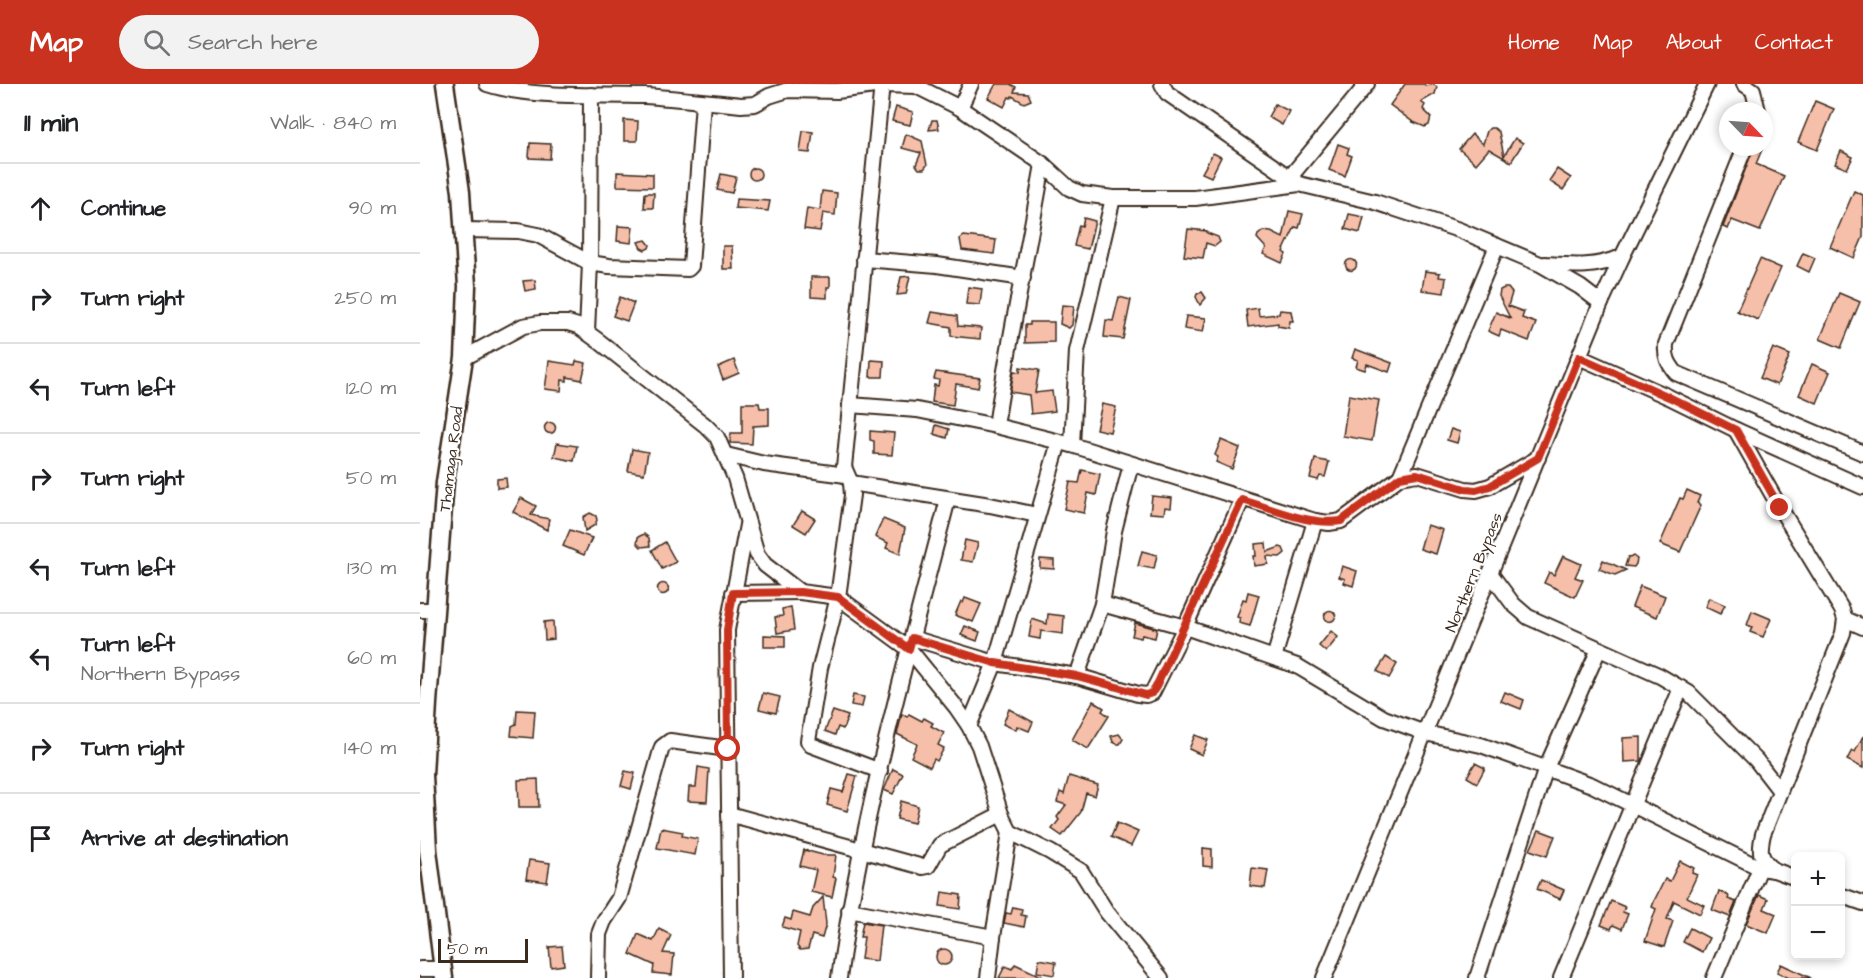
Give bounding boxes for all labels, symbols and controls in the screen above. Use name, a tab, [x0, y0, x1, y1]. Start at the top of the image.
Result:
search box	[119, 15, 539, 69]
text: Map	[30, 23, 83, 62]
icon: search	[140, 26, 173, 59]
text: Search here	[188, 27, 318, 58]
text: Home	[1508, 28, 1560, 57]
text: Map	[1593, 28, 1633, 57]
text: About	[1666, 28, 1722, 57]
text: Contact	[1755, 28, 1833, 57]
north arrow	[1719, 102, 1773, 156]
text: 11 min	[24, 105, 78, 141]
text: Walk · 840 m	[270, 109, 396, 137]
icon: ahead	[24, 192, 57, 225]
text: Continue	[81, 193, 166, 224]
text: 90 m	[348, 194, 396, 222]
icon: right	[24, 282, 57, 315]
text: Turn right	[81, 283, 184, 314]
text: 250 m	[334, 284, 396, 312]
icon: left	[24, 372, 57, 405]
text: Turn left	[81, 373, 175, 404]
text: 120 m	[346, 374, 396, 402]
street label: Thamaga Road	[434, 405, 469, 513]
icon: right	[24, 462, 57, 495]
text: Turn right	[81, 463, 184, 494]
text: 50 m	[346, 464, 396, 492]
route end	[1766, 494, 1792, 520]
street label: Northern Bypass	[1440, 509, 1509, 636]
icon: left	[24, 552, 57, 585]
text: Turn left	[81, 553, 175, 584]
text: 130 m	[347, 554, 396, 582]
text: Turn left	[81, 629, 175, 660]
icon: left	[24, 642, 57, 675]
text: 60 m	[347, 644, 396, 672]
text: Northern Bypass	[81, 660, 240, 688]
icon: right	[24, 732, 57, 765]
text: Turn right	[81, 733, 184, 764]
text: 140 m	[344, 734, 396, 762]
route start	[714, 735, 740, 761]
icon: arrive	[24, 822, 57, 855]
text: Arrive at destination	[81, 823, 288, 854]
map controls	[1791, 852, 1845, 960]
button: +	[1791, 852, 1845, 906]
button: −	[1791, 906, 1845, 960]
scale bar	[438, 936, 528, 964]
text: 50 m	[447, 938, 487, 960]

